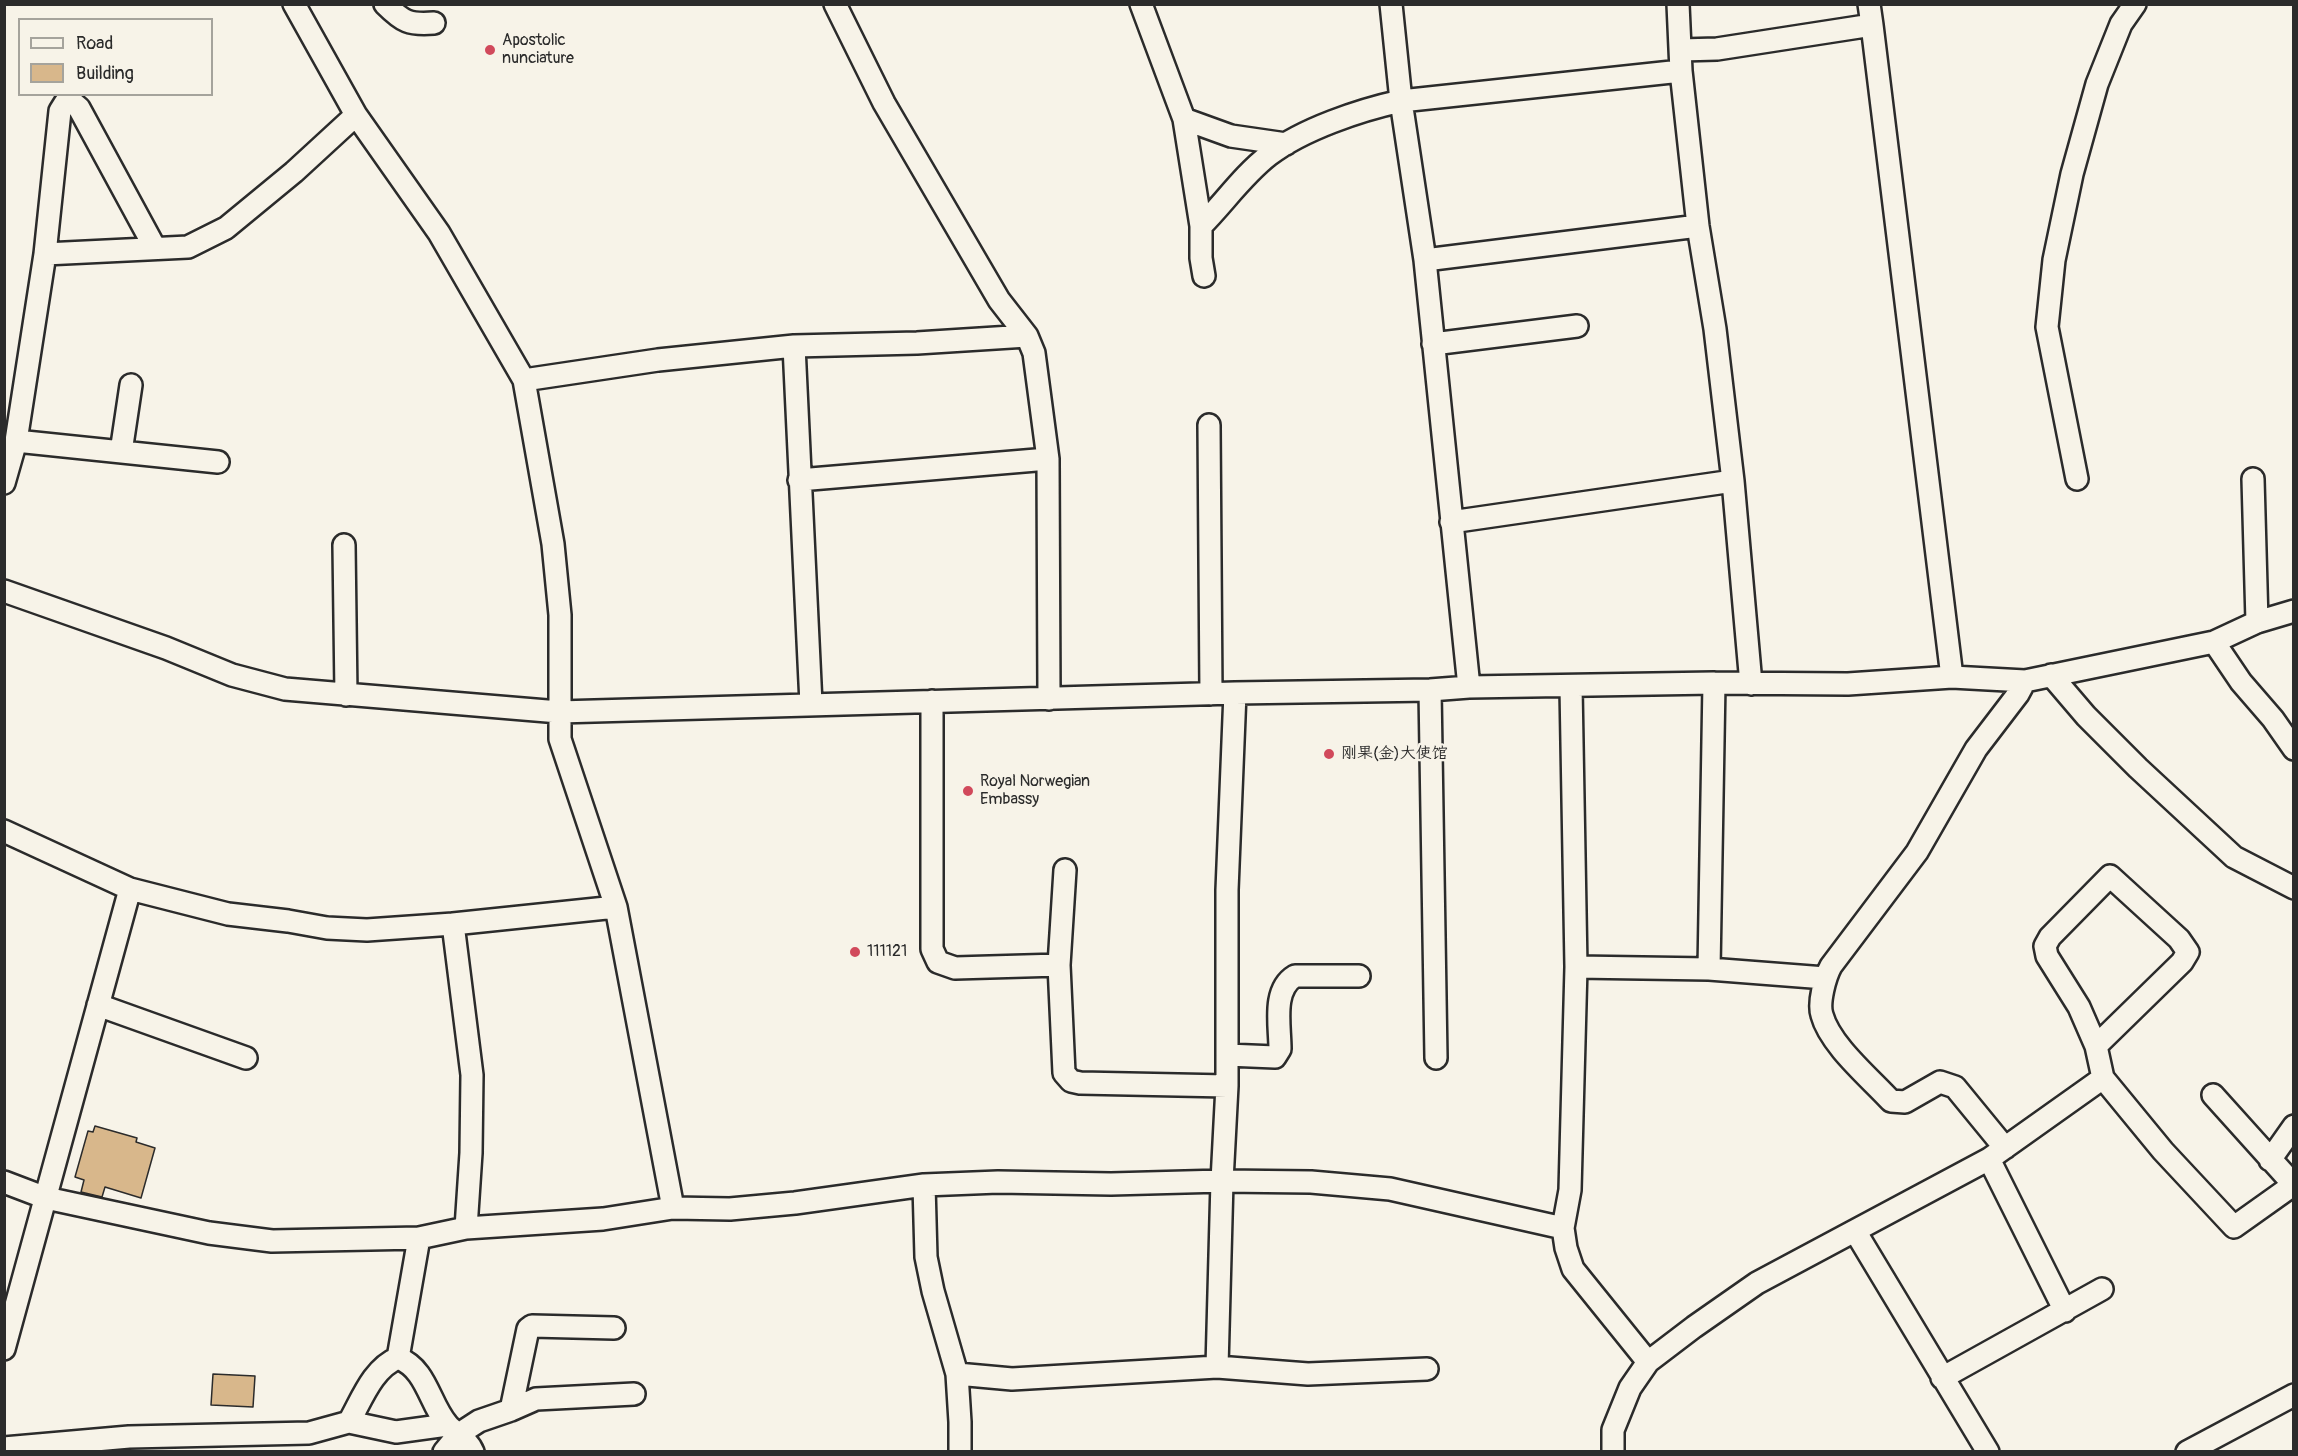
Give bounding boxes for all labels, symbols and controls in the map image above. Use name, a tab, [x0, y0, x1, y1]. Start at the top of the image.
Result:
legend	[18, 18, 213, 96]
place label: Apostolic nunciature	[502, 31, 574, 69]
text: Road	[76, 32, 113, 55]
marker: Apostolic nunciature	[483, 43, 497, 57]
text: Building	[76, 62, 134, 85]
place label: 刚果(金)大使馆	[1341, 744, 1448, 764]
marker: 刚果(金)大使馆	[1322, 747, 1336, 761]
place label: Royal Norwegian Embassy	[980, 772, 1090, 810]
marker: Royal Norwegian Embassy	[961, 784, 975, 798]
place label: 111121	[867, 942, 907, 962]
marker: 111121	[848, 945, 862, 959]

